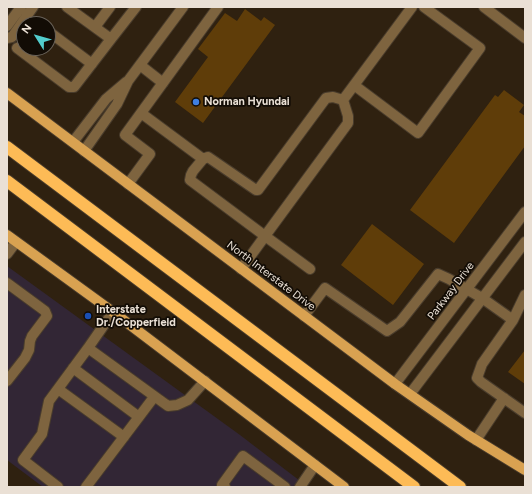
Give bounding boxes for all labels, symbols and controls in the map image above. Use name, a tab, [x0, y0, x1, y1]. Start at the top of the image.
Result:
north arrow	[16, 16, 56, 56]
text: N	[19, 22, 35, 36]
place label: Norman Hyundai	[204, 95, 290, 109]
marker: Norman Hyundai	[191, 97, 201, 107]
street label: North Interstate Drive	[224, 238, 318, 314]
street label: Parkway Drive	[425, 260, 477, 322]
place label: Interstate Dr./Copperfield	[96, 303, 176, 329]
marker: Interstate Dr./Copperfield	[83, 311, 93, 321]

